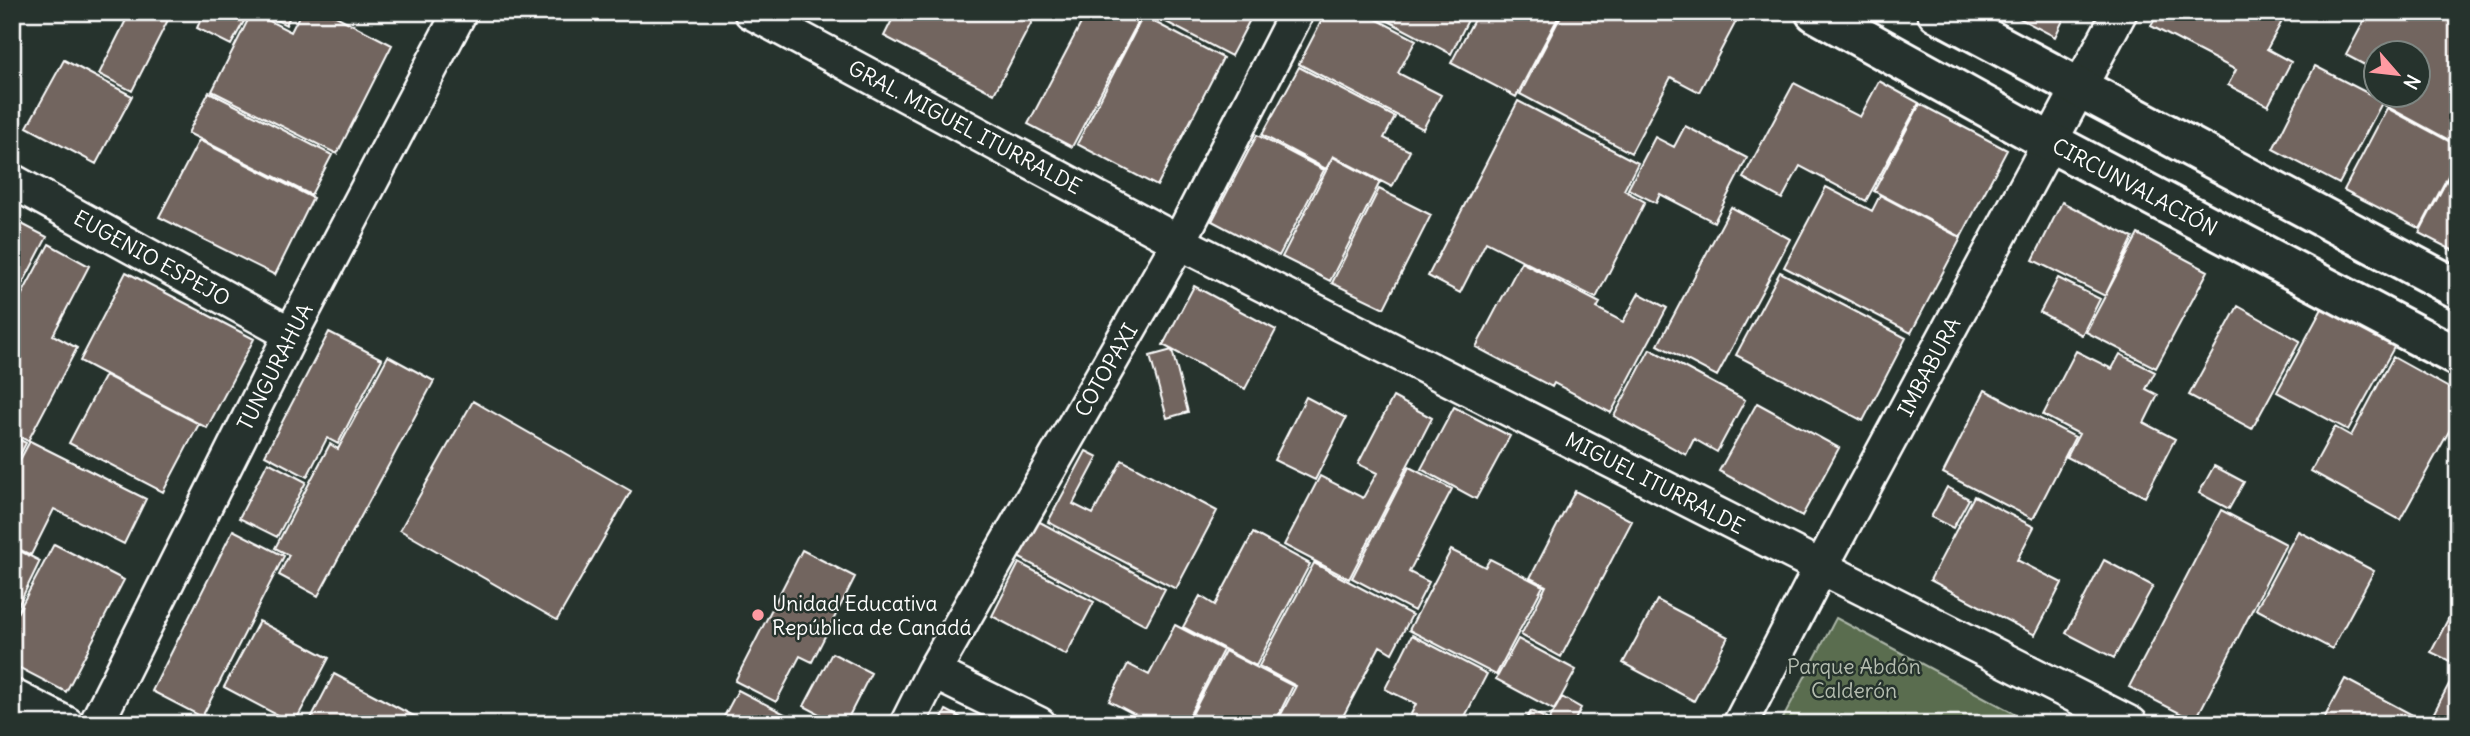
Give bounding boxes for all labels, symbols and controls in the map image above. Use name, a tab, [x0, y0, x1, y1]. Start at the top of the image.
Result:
north arrow	[2362, 38, 2432, 108]
street label: GRAL. MIGUEL ITURRALDE	[844, 54, 1086, 200]
text: N	[2398, 71, 2426, 93]
street label: CIRCUNVALACIÓN	[2048, 132, 2222, 242]
street label: EUGENIO ESPEJO	[69, 204, 235, 312]
street label: TUNGURAHUA	[231, 299, 319, 435]
street label: IMBABURA	[1892, 313, 1966, 421]
street label: COTOPAXI	[1068, 318, 1144, 422]
street label: MIGUEL ITURRALDE	[1561, 426, 1749, 540]
place label: Unidad Educativa República de Canadá	[772, 590, 972, 641]
marker: Unidad Educativa República de Canadá	[750, 607, 766, 623]
park label: Parque Abdón Calderón	[1787, 653, 1921, 704]

